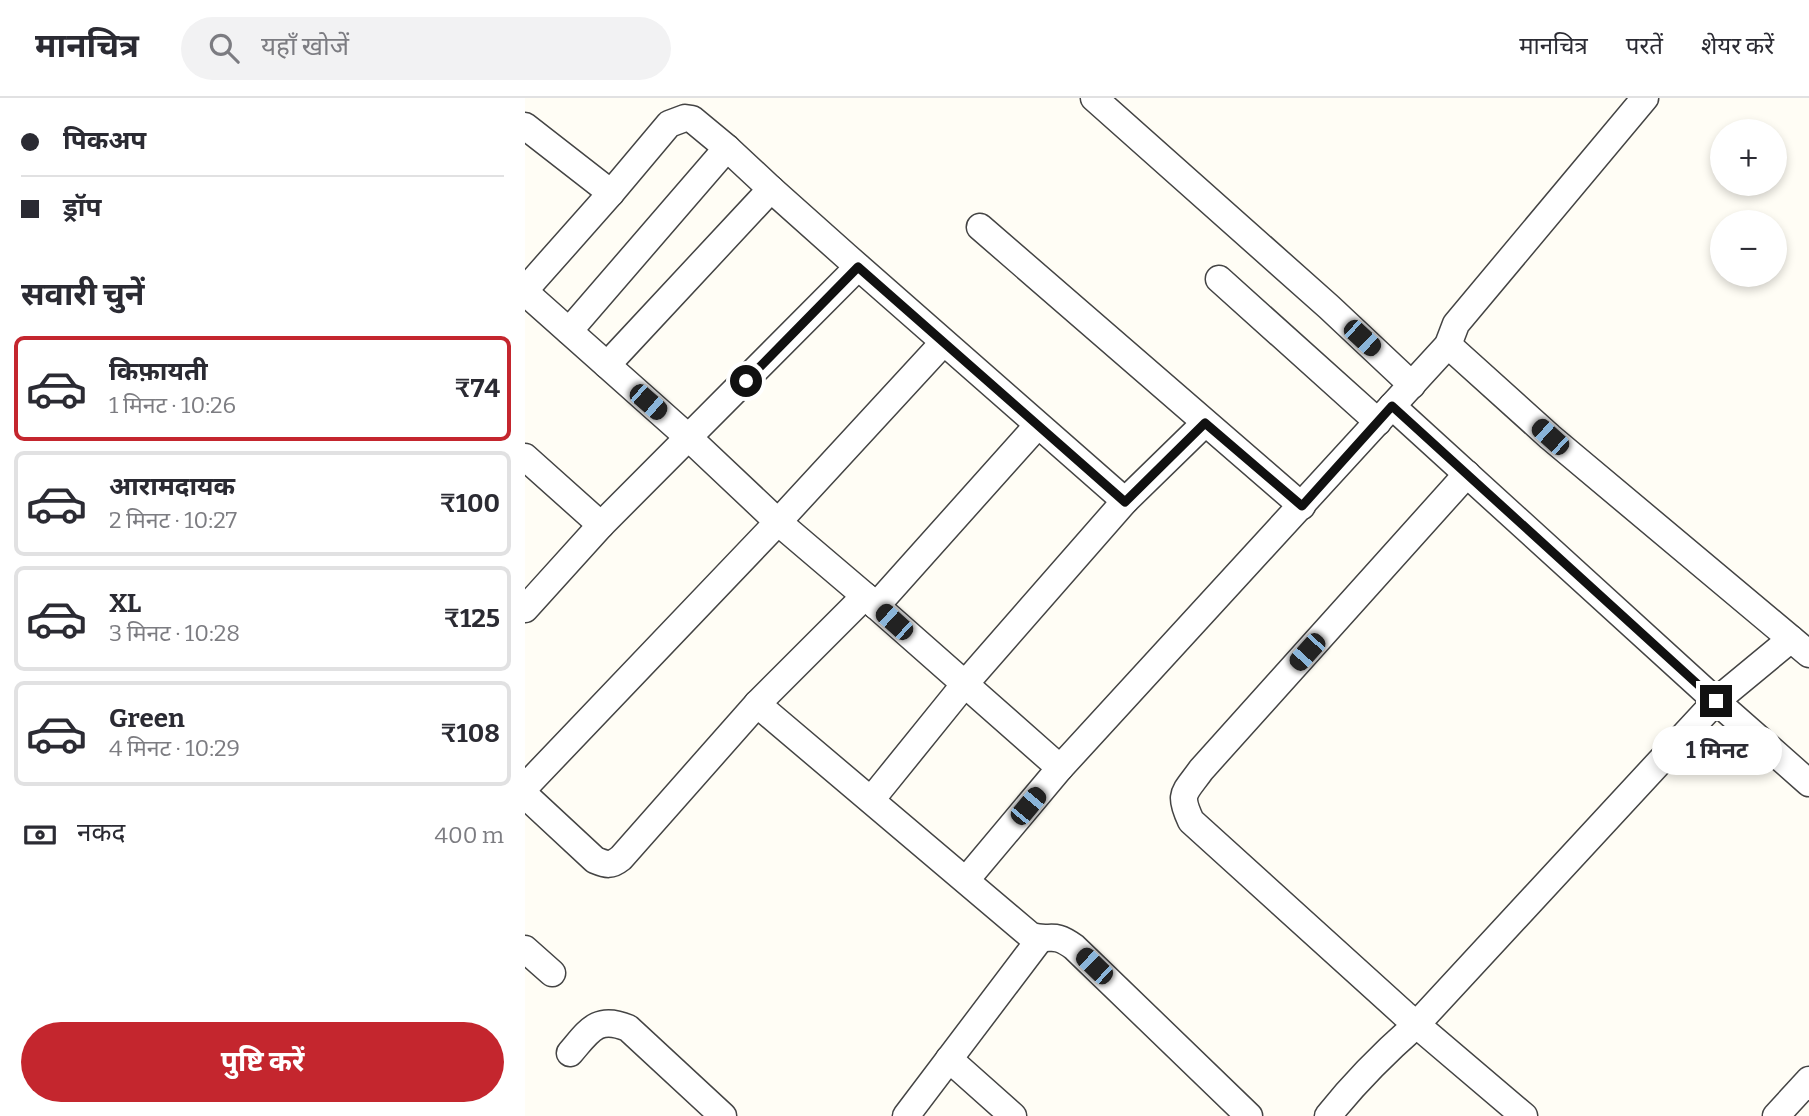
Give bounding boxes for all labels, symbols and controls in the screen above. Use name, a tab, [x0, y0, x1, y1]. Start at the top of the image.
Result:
search box	[181, 17, 671, 80]
text: मानचित्र	[35, 26, 139, 66]
icon: search	[205, 29, 243, 67]
text: यहाँ खोजें	[261, 31, 349, 62]
text: मानचित्र	[1519, 32, 1588, 60]
text: परतें	[1626, 32, 1663, 60]
text: शेयर करें	[1701, 32, 1774, 60]
map controls	[1710, 119, 1787, 287]
button: +	[1710, 119, 1787, 196]
text: पिकअप	[63, 125, 146, 156]
text: ड्रॉप	[63, 192, 101, 223]
button: −	[1710, 210, 1787, 287]
text: सवारी चुनें	[21, 275, 145, 313]
car	[1340, 316, 1385, 360]
text: किफ़ायती	[109, 356, 208, 387]
icon: car	[25, 357, 88, 420]
route start	[730, 365, 762, 397]
text: ₹74	[454, 373, 500, 404]
car	[626, 380, 671, 424]
text: 1 मिनट · 10:26	[109, 391, 236, 419]
car	[1528, 415, 1573, 459]
text: आरामदायक	[109, 471, 235, 502]
icon: car	[25, 472, 88, 535]
text: ₹100	[439, 488, 500, 519]
text: 2 मिनट · 10:27	[109, 506, 237, 534]
icon: car	[25, 587, 88, 650]
text: XL	[109, 588, 141, 619]
car	[872, 600, 917, 644]
text: ₹125	[444, 603, 500, 634]
text: 3 मिनट · 10:28	[109, 619, 240, 647]
car	[1286, 629, 1329, 675]
route end	[1700, 685, 1732, 717]
icon: car	[25, 702, 88, 765]
text: Green	[109, 703, 185, 734]
text: ₹108	[440, 718, 500, 749]
callout: 1 मिनट	[1651, 726, 1781, 774]
text: 4 मिनट · 10:29	[109, 734, 240, 762]
text: 1 मिनट	[1686, 736, 1748, 764]
car	[1007, 783, 1050, 829]
icon: cash	[21, 816, 59, 854]
text: नकद	[77, 817, 125, 848]
text: 400 m	[435, 821, 504, 849]
car	[1072, 944, 1117, 988]
button: पुष्टि करें	[21, 1022, 504, 1102]

